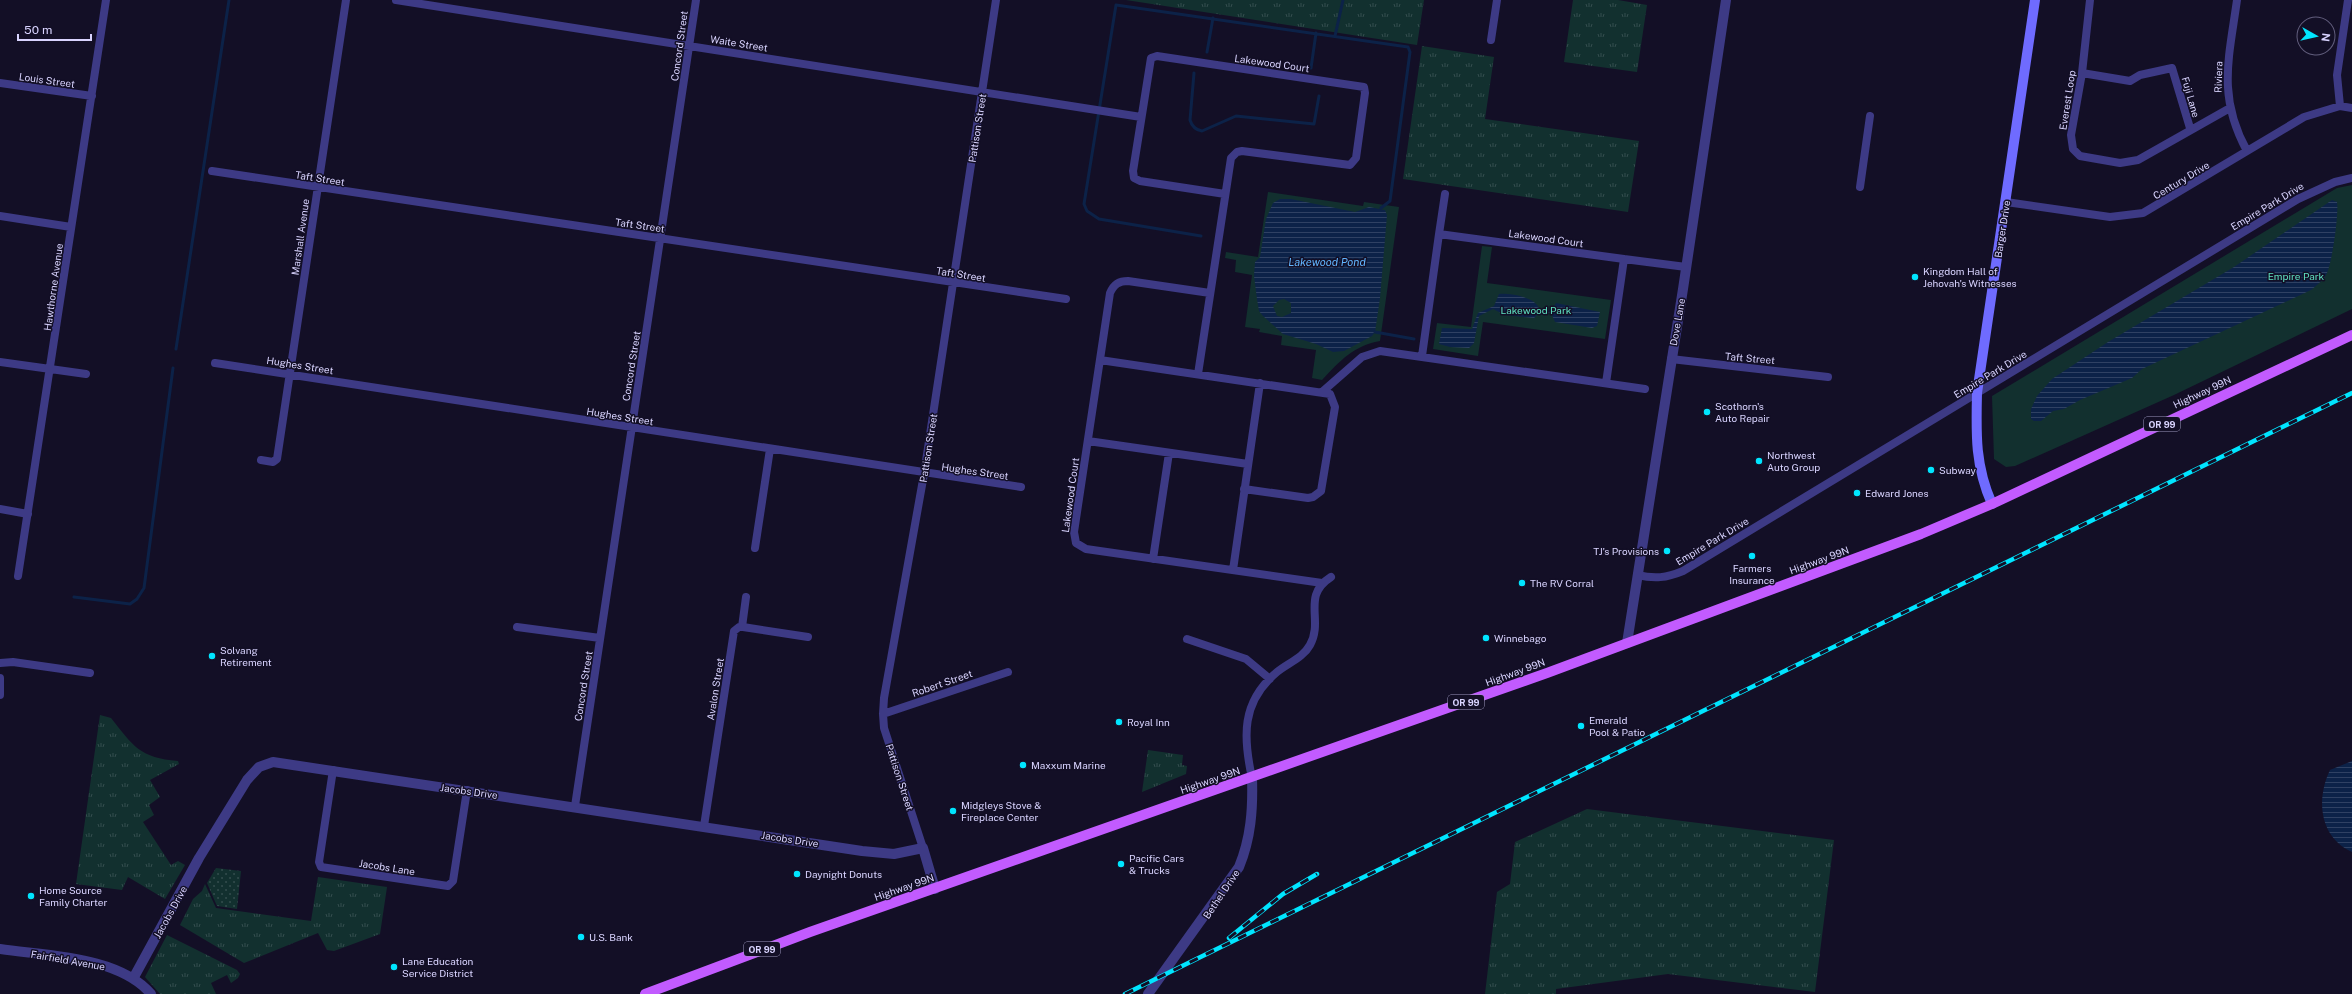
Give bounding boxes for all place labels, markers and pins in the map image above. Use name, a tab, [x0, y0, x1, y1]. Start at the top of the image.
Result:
place label: Kingdom Hall of Jehovah's Witnesses	[1923, 265, 2017, 289]
marker: Kingdom Hall of Jehovah's Witnesses	[1910, 272, 1920, 282]
place label: Scothorn's Auto Repair	[1715, 400, 1770, 424]
marker: Scothorn's Auto Repair	[1702, 407, 1712, 417]
place label: Northwest Auto Group	[1767, 449, 1820, 473]
marker: Northwest Auto Group	[1754, 456, 1764, 466]
place label: Subway	[1939, 464, 1977, 476]
marker: Subway	[1926, 465, 1936, 475]
place label: Edward Jones	[1865, 487, 1929, 499]
marker: Edward Jones	[1852, 488, 1862, 498]
place label: TJ's Provisions	[1593, 545, 1659, 557]
marker: TJ's Provisions	[1662, 546, 1672, 556]
marker: Farmers Insurance	[1747, 551, 1757, 561]
place label: Farmers Insurance	[1729, 562, 1775, 586]
place label: The RV Corral	[1530, 577, 1594, 589]
marker: The RV Corral	[1517, 578, 1527, 588]
place label: Winnebago	[1494, 632, 1547, 644]
marker: Winnebago	[1481, 633, 1491, 643]
place label: Solvang Retirement	[220, 644, 272, 668]
marker: Solvang Retirement	[207, 651, 217, 661]
place label: Emerald Pool & Patio	[1589, 714, 1646, 738]
place label: Royal Inn	[1127, 716, 1170, 728]
marker: Royal Inn	[1114, 717, 1124, 727]
marker: Emerald Pool & Patio	[1576, 721, 1586, 731]
place label: Maxxum Marine	[1031, 759, 1106, 771]
marker: Maxxum Marine	[1018, 760, 1028, 770]
place label: Midgleys Stove & Fireplace Center	[961, 799, 1041, 823]
marker: Midgleys Stove & Fireplace Center	[948, 806, 958, 816]
place label: Pacific Cars & Trucks	[1129, 852, 1184, 876]
marker: Pacific Cars & Trucks	[1116, 859, 1126, 869]
place label: Daynight Donuts	[805, 868, 882, 880]
marker: Daynight Donuts	[792, 869, 802, 879]
place label: Home Source Family Charter	[39, 884, 107, 908]
marker: Home Source Family Charter	[26, 891, 36, 901]
place label: U.S. Bank	[589, 931, 633, 943]
marker: U.S. Bank	[576, 932, 586, 942]
place label: Lane Education Service District	[402, 955, 474, 979]
marker: Lane Education Service District	[389, 962, 399, 972]

